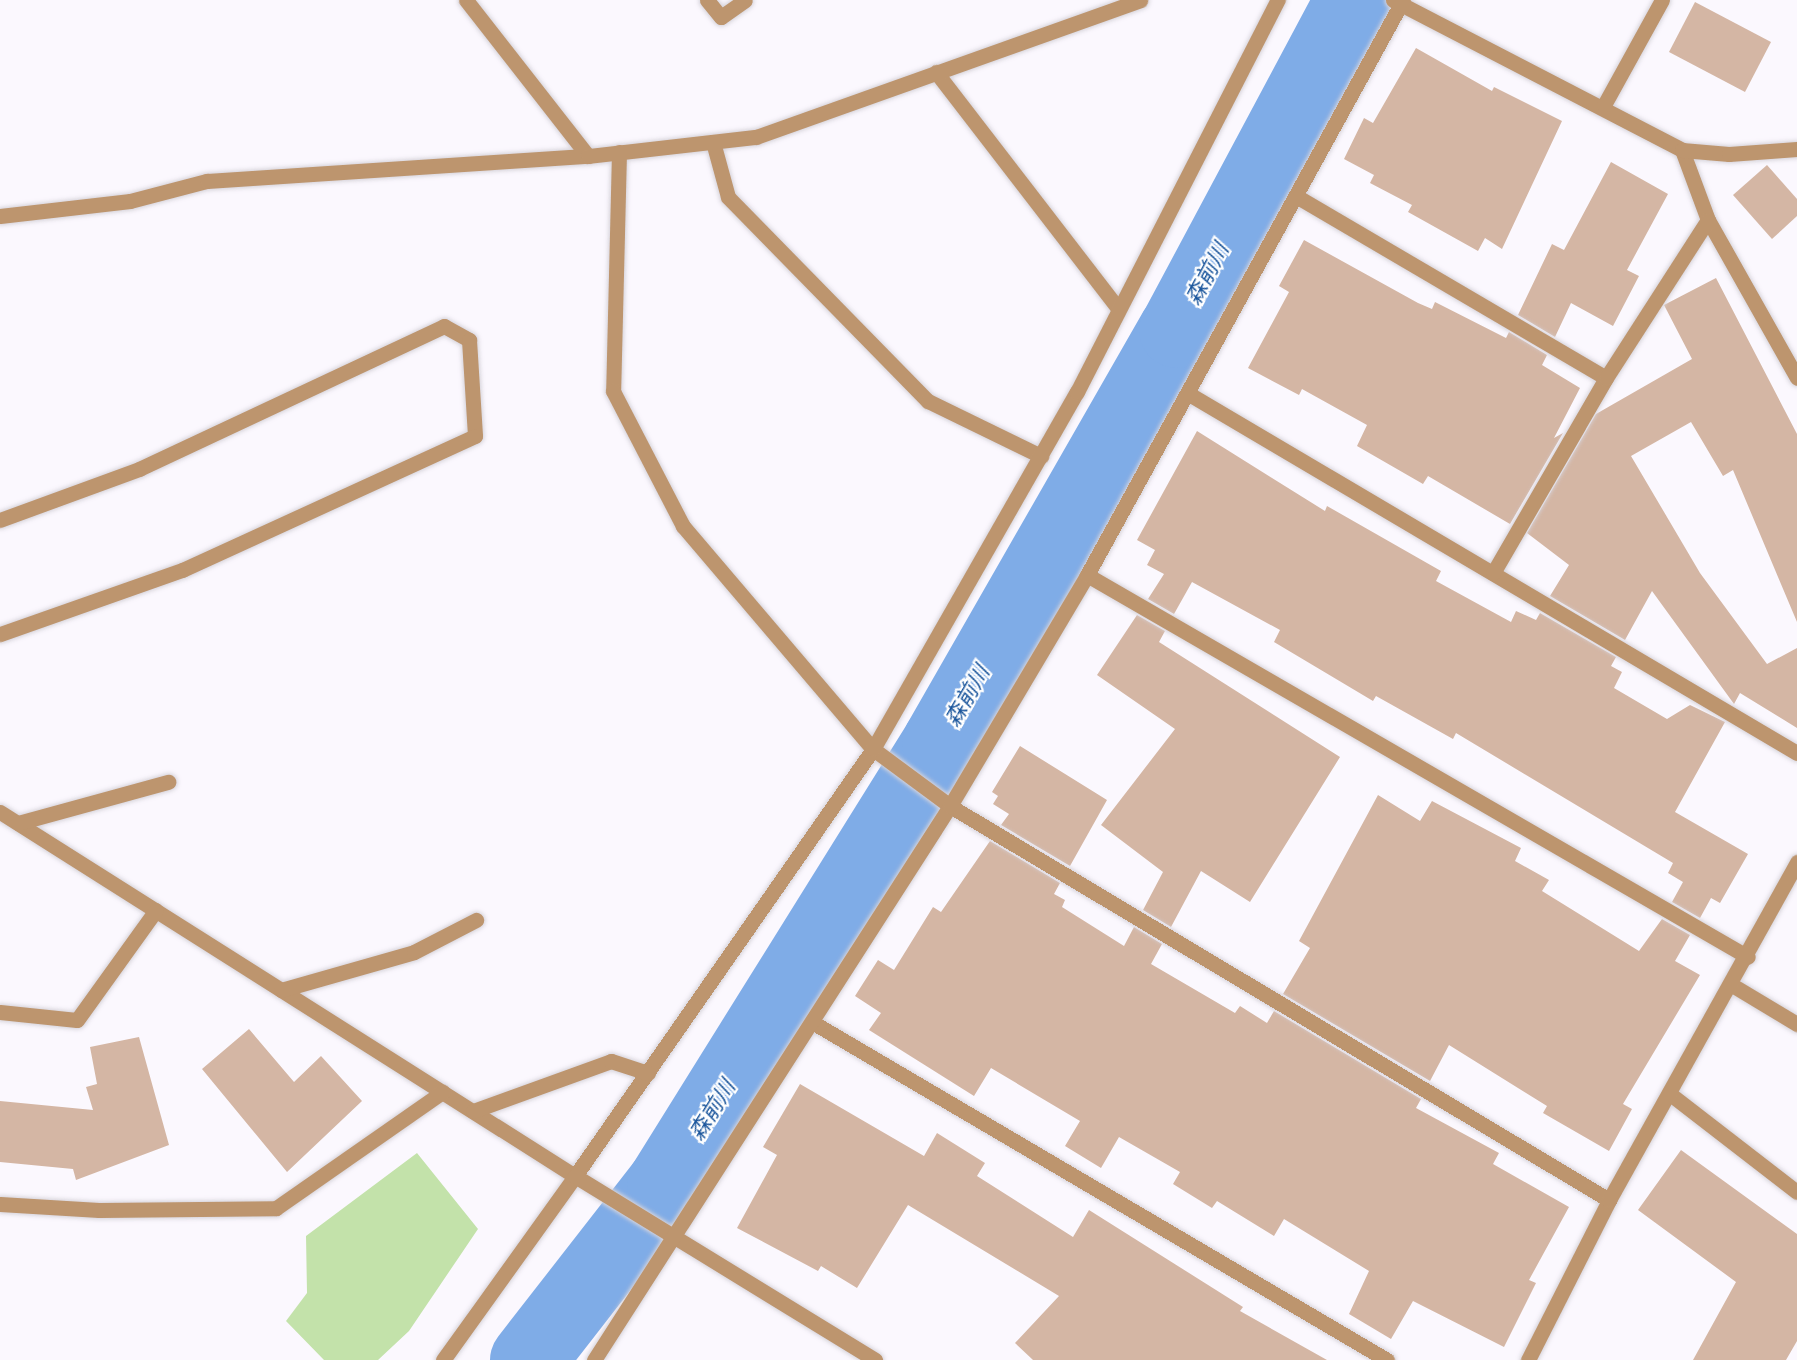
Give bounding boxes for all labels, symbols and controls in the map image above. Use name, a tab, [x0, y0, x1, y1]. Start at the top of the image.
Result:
water label: 森前川	[1180, 239, 1234, 309]
water label: 森前川	[939, 661, 995, 731]
water label: 森前川	[683, 1075, 741, 1145]

